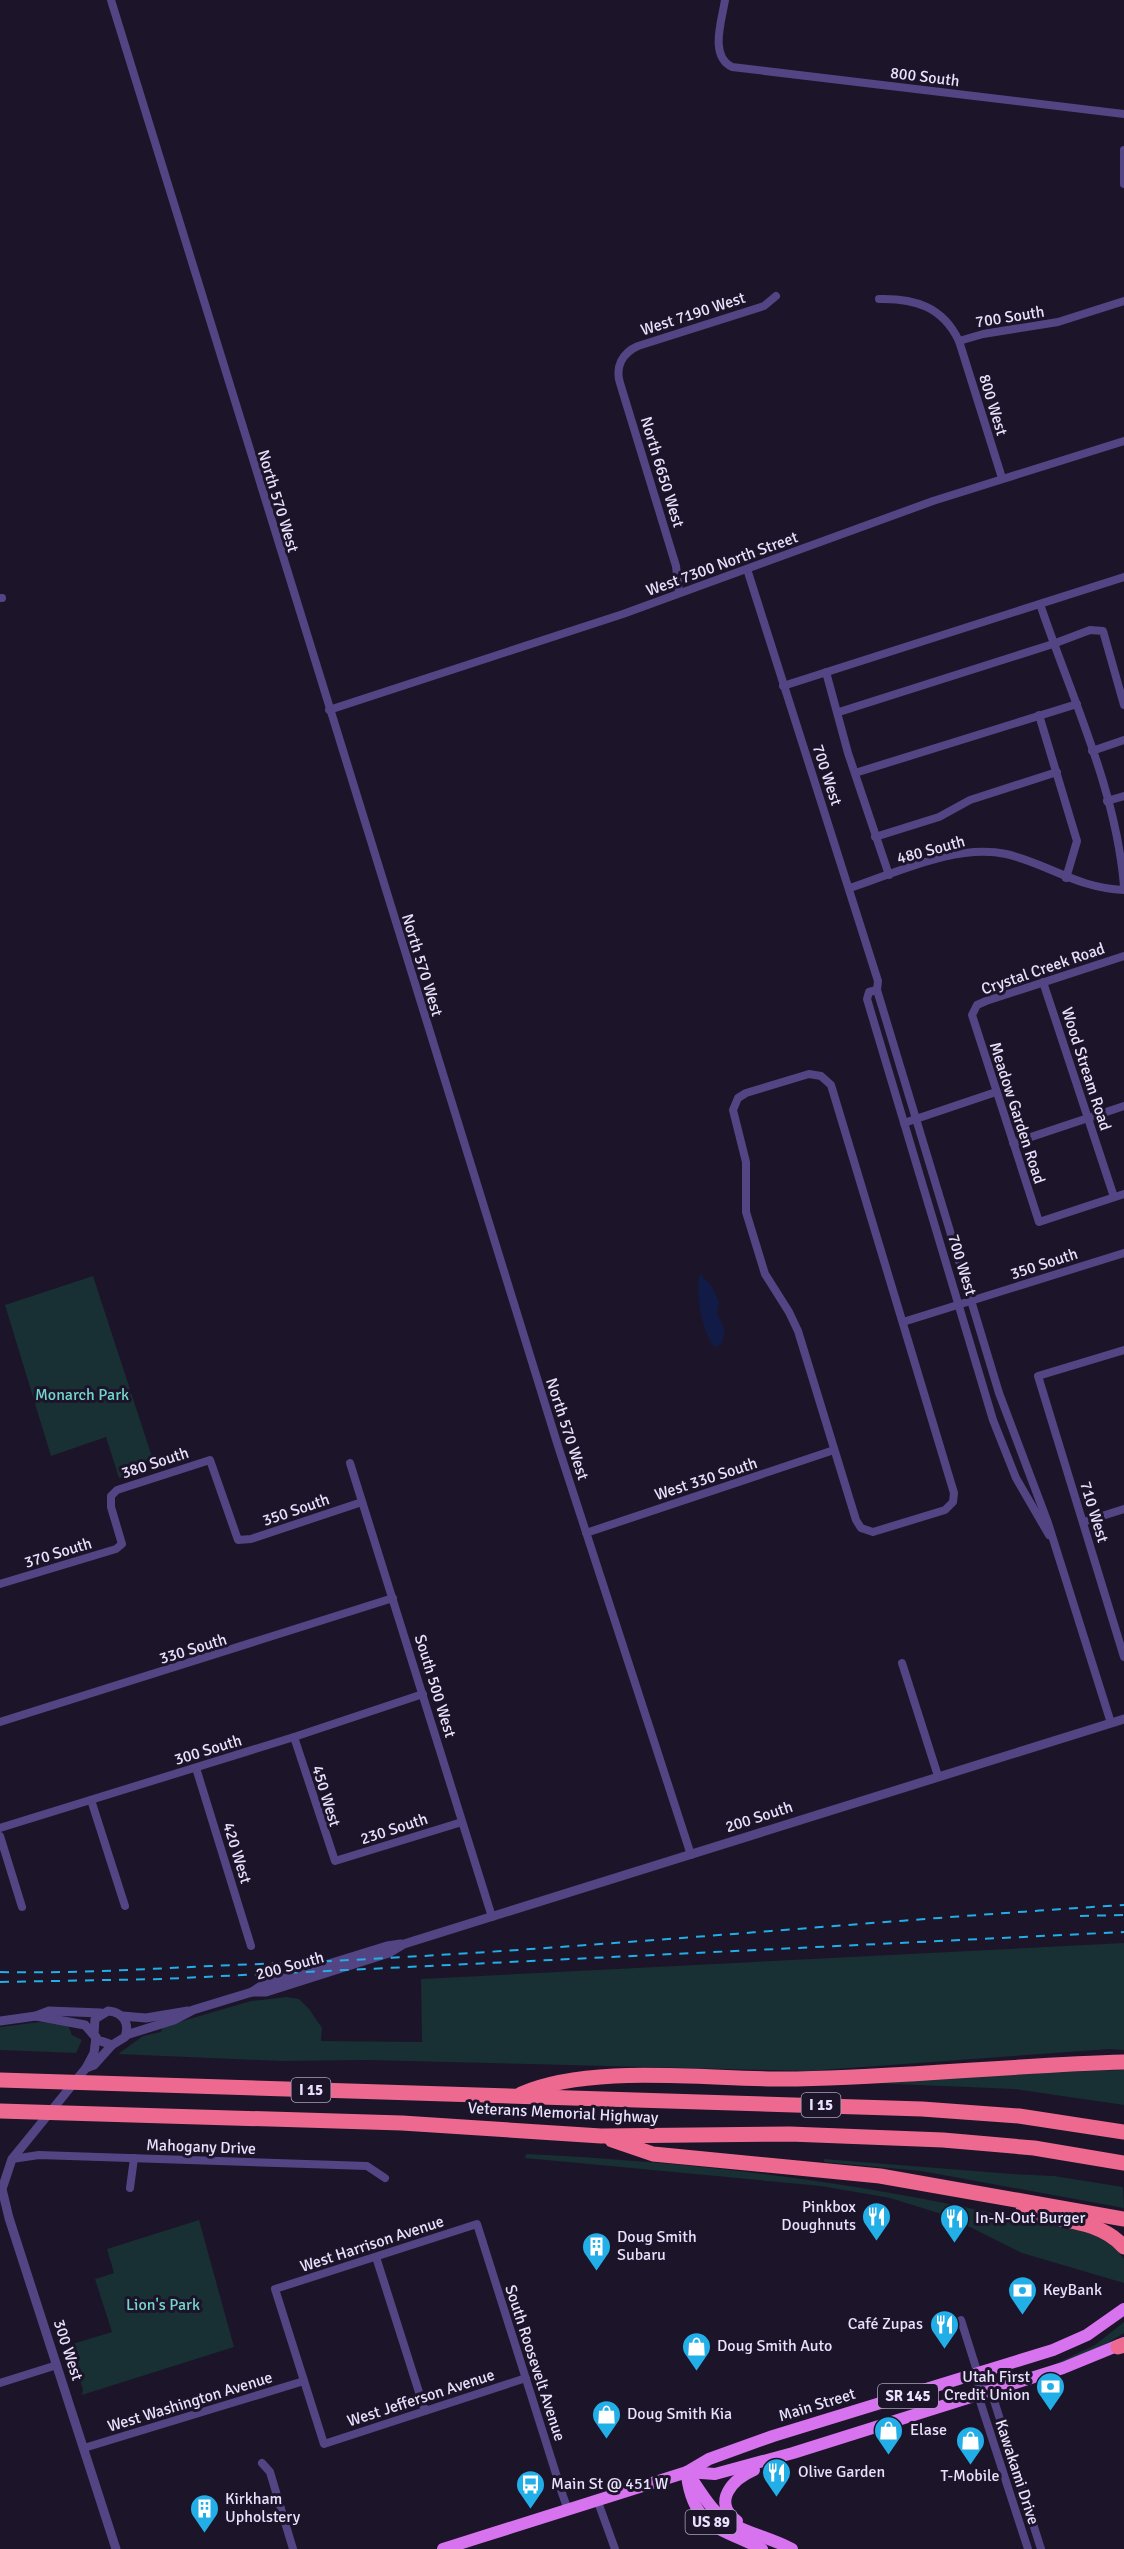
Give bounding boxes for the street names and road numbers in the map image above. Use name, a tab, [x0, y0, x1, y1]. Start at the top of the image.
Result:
street label: 800 South	[889, 63, 961, 91]
street label: West 7190 West	[638, 288, 748, 340]
street label: 700 South	[974, 302, 1046, 332]
street label: 800 West	[974, 372, 1012, 438]
street label: North 6650 West	[636, 414, 688, 530]
street label: North 570 West	[253, 447, 303, 555]
street label: West 7300 North Street	[643, 527, 801, 601]
street label: 700 West	[808, 742, 846, 808]
street label: 480 South	[895, 831, 967, 869]
street label: North 570 West	[397, 911, 447, 1019]
street label: Crystal Creek Road	[979, 938, 1107, 1000]
street label: Wood Stream Road	[1057, 1005, 1115, 1133]
street label: Meadow Garden Road	[985, 1040, 1049, 1186]
street label: 700 West	[943, 1232, 981, 1298]
street label: 350 South	[1008, 1244, 1080, 1284]
street label: North 570 West	[541, 1375, 593, 1483]
street label: 380 South	[119, 1443, 191, 1483]
street label: West 330 South	[652, 1453, 760, 1505]
street label: 710 West	[1075, 1479, 1113, 1545]
street label: 350 South	[260, 1489, 332, 1531]
street label: 370 South	[22, 1533, 94, 1573]
street label: 330 South	[157, 1629, 229, 1669]
street label: South 500 West	[410, 1632, 460, 1740]
street label: 300 South	[172, 1730, 244, 1770]
street label: 450 West	[307, 1763, 345, 1829]
street label: 200 South	[723, 1797, 795, 1837]
street label: 230 South	[358, 1809, 430, 1849]
street label: 420 West	[218, 1820, 256, 1886]
street label: 200 South	[254, 1947, 326, 1985]
road number: I 15	[292, 2078, 330, 2102]
road number: I 15	[802, 2093, 840, 2117]
street label: Veterans Memorial Highway	[467, 2098, 659, 2128]
street label: Mahogany Drive	[146, 2135, 256, 2159]
street label: West Harrison Avenue	[298, 2211, 446, 2277]
street label: South Roosevelt Avenue	[500, 2282, 570, 2444]
street label: 300 West	[49, 2317, 87, 2383]
street label: West Jefferson Avenue	[345, 2365, 497, 2431]
street label: West Washington Avenue	[105, 2367, 275, 2437]
street label: Main Street	[776, 2384, 858, 2426]
road number: SR 145	[878, 2384, 938, 2408]
street label: Kawakami Drive	[991, 2417, 1043, 2527]
road number: US 89	[686, 2510, 736, 2534]

